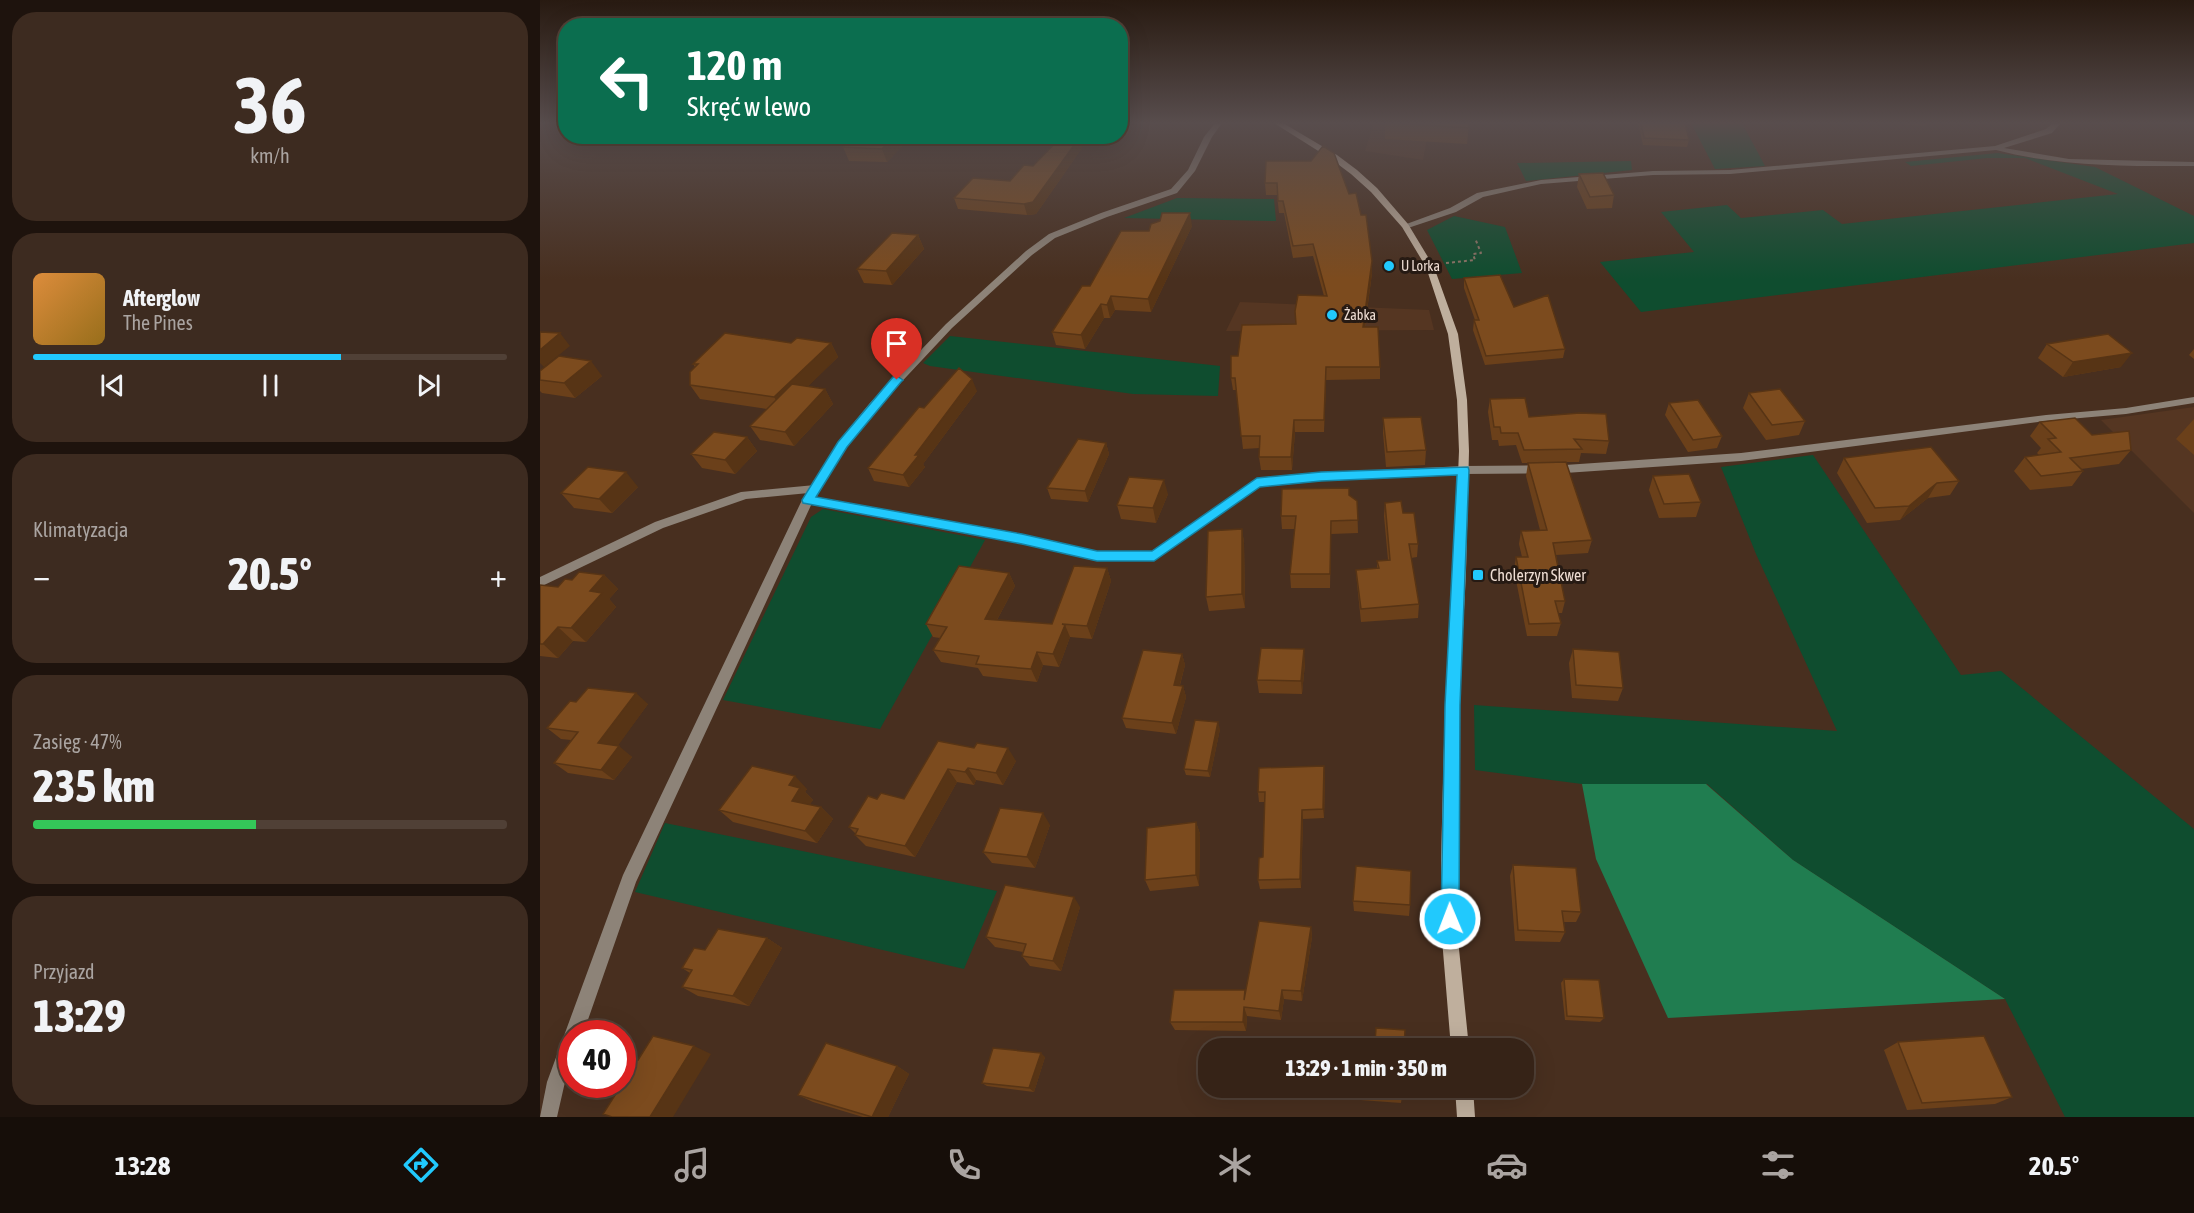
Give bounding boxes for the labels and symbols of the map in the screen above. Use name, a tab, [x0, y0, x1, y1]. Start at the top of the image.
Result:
place label: U Lorka	[1401, 258, 1440, 274]
marker: U Lorka	[1382, 259, 1396, 273]
place label: Żabka	[1344, 307, 1376, 323]
marker: Żabka	[1325, 308, 1339, 322]
pin	[871, 318, 922, 380]
place label: Cholerzyn Skwer	[1490, 566, 1586, 585]
marker: Cholerzyn Skwer	[1471, 568, 1485, 582]
position arrow	[1418, 887, 1482, 951]
speed limit sign: 40	[558, 1020, 636, 1098]

